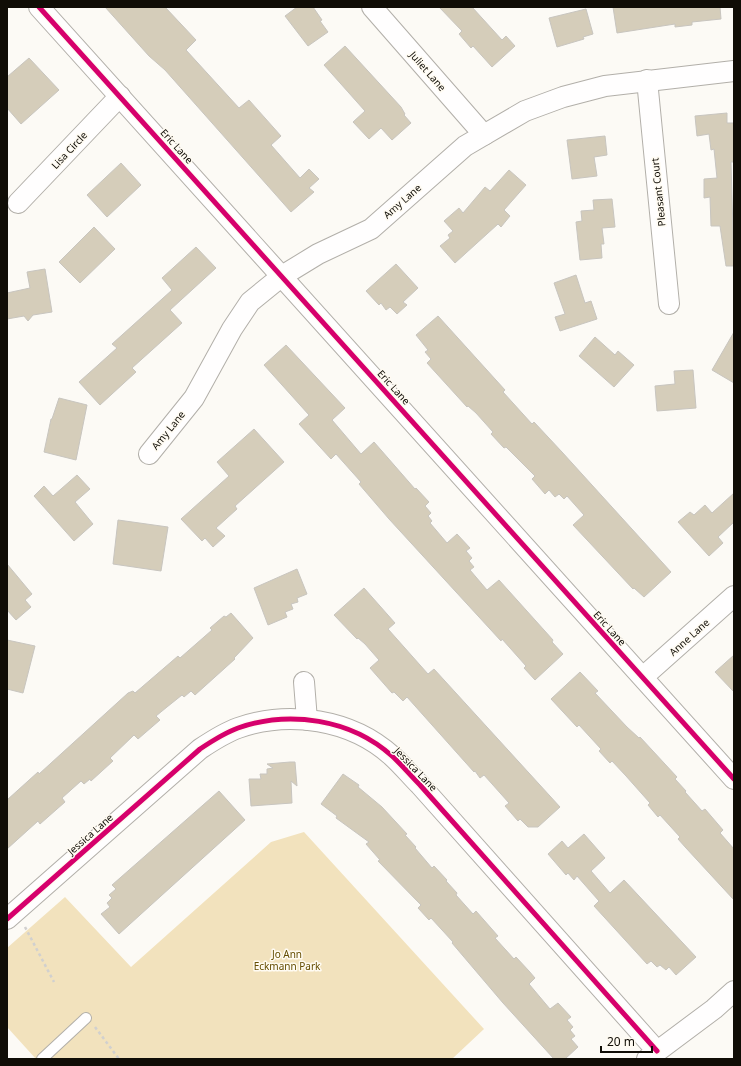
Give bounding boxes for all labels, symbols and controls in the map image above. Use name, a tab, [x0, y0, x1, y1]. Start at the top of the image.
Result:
street label: Juliet Lane	[406, 47, 449, 94]
street label: Eric Lane	[158, 126, 197, 167]
street label: Lisa Circle	[48, 128, 90, 172]
street label: Pleasant Court	[647, 157, 669, 227]
street label: Amy Lane	[380, 180, 424, 221]
street label: Eric Lane	[375, 367, 414, 408]
street label: Amy Lane	[148, 407, 188, 452]
street label: Eric Lane	[591, 608, 630, 649]
street label: Anne Lane	[666, 615, 712, 659]
street label: Jessica Lane	[391, 743, 441, 794]
street label: Jessica Lane	[63, 810, 116, 858]
park label: Jo Ann Eckmann Park	[254, 947, 321, 973]
scale bar	[601, 1028, 652, 1054]
text: 20 m	[607, 1033, 635, 1050]

